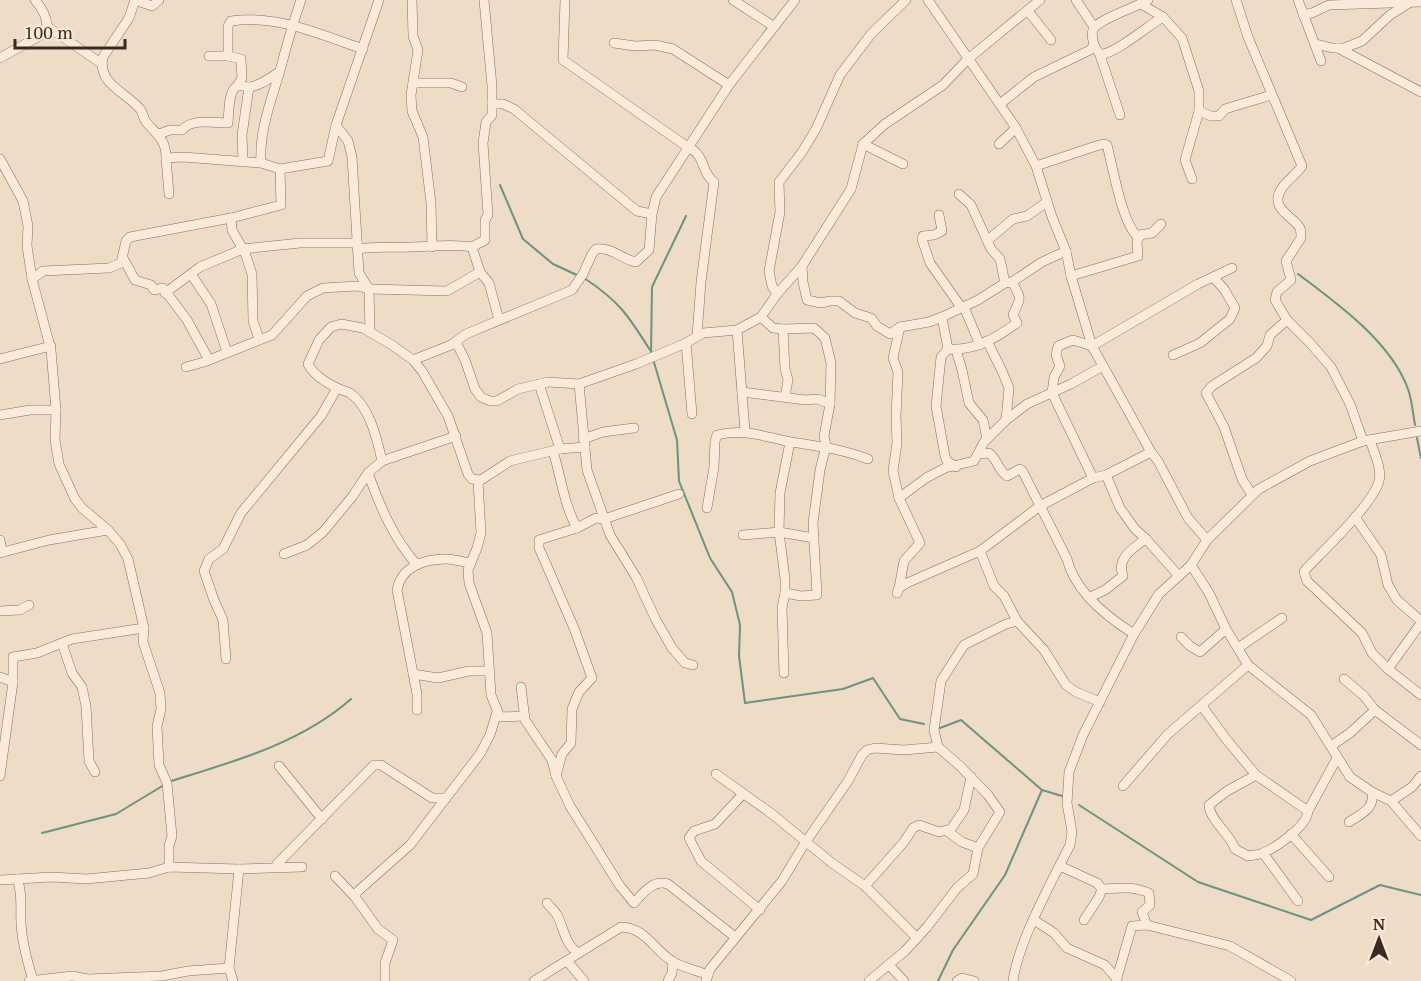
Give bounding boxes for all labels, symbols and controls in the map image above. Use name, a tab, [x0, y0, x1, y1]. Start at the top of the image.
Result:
scale bar	[15, 12, 124, 50]
text: 100 m	[24, 20, 73, 44]
north arrow	[1349, 909, 1409, 969]
text: N	[1373, 913, 1385, 935]

